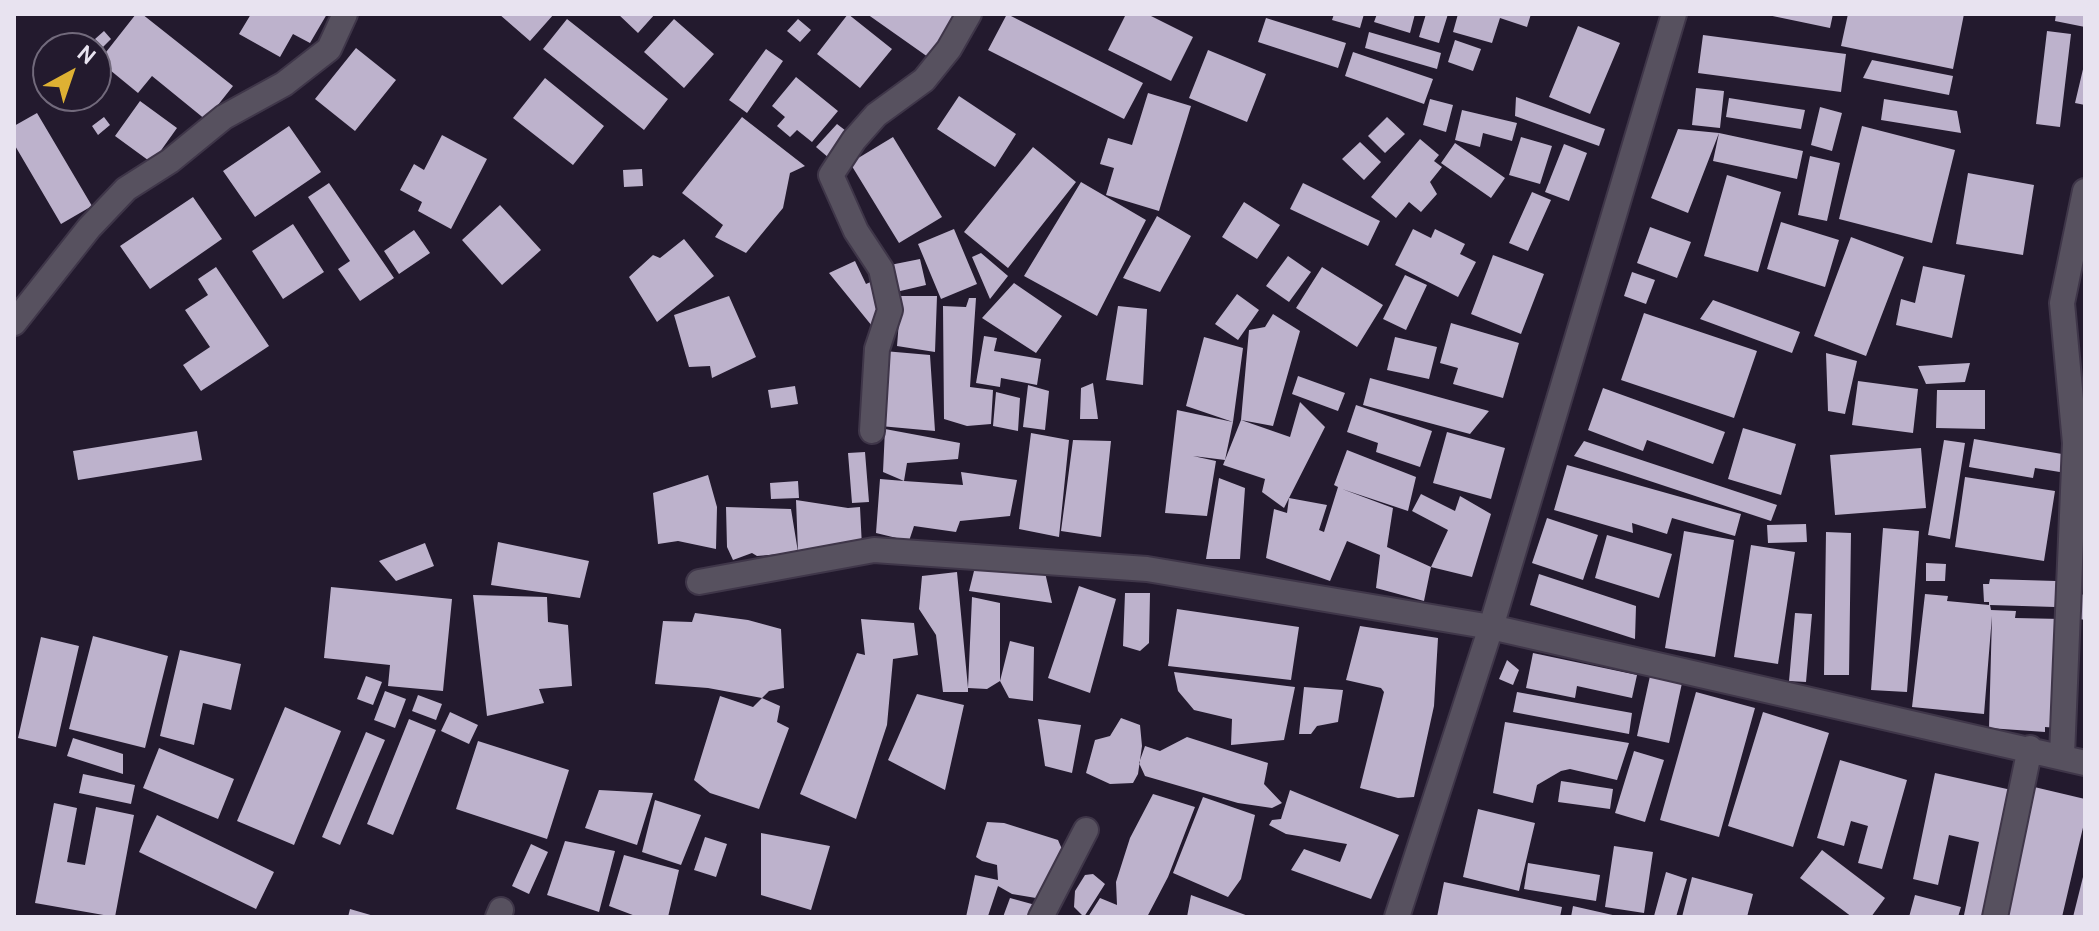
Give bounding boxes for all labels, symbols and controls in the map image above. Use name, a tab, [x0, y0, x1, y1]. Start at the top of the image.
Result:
north arrow	[32, 32, 112, 112]
text: N	[72, 39, 101, 70]

